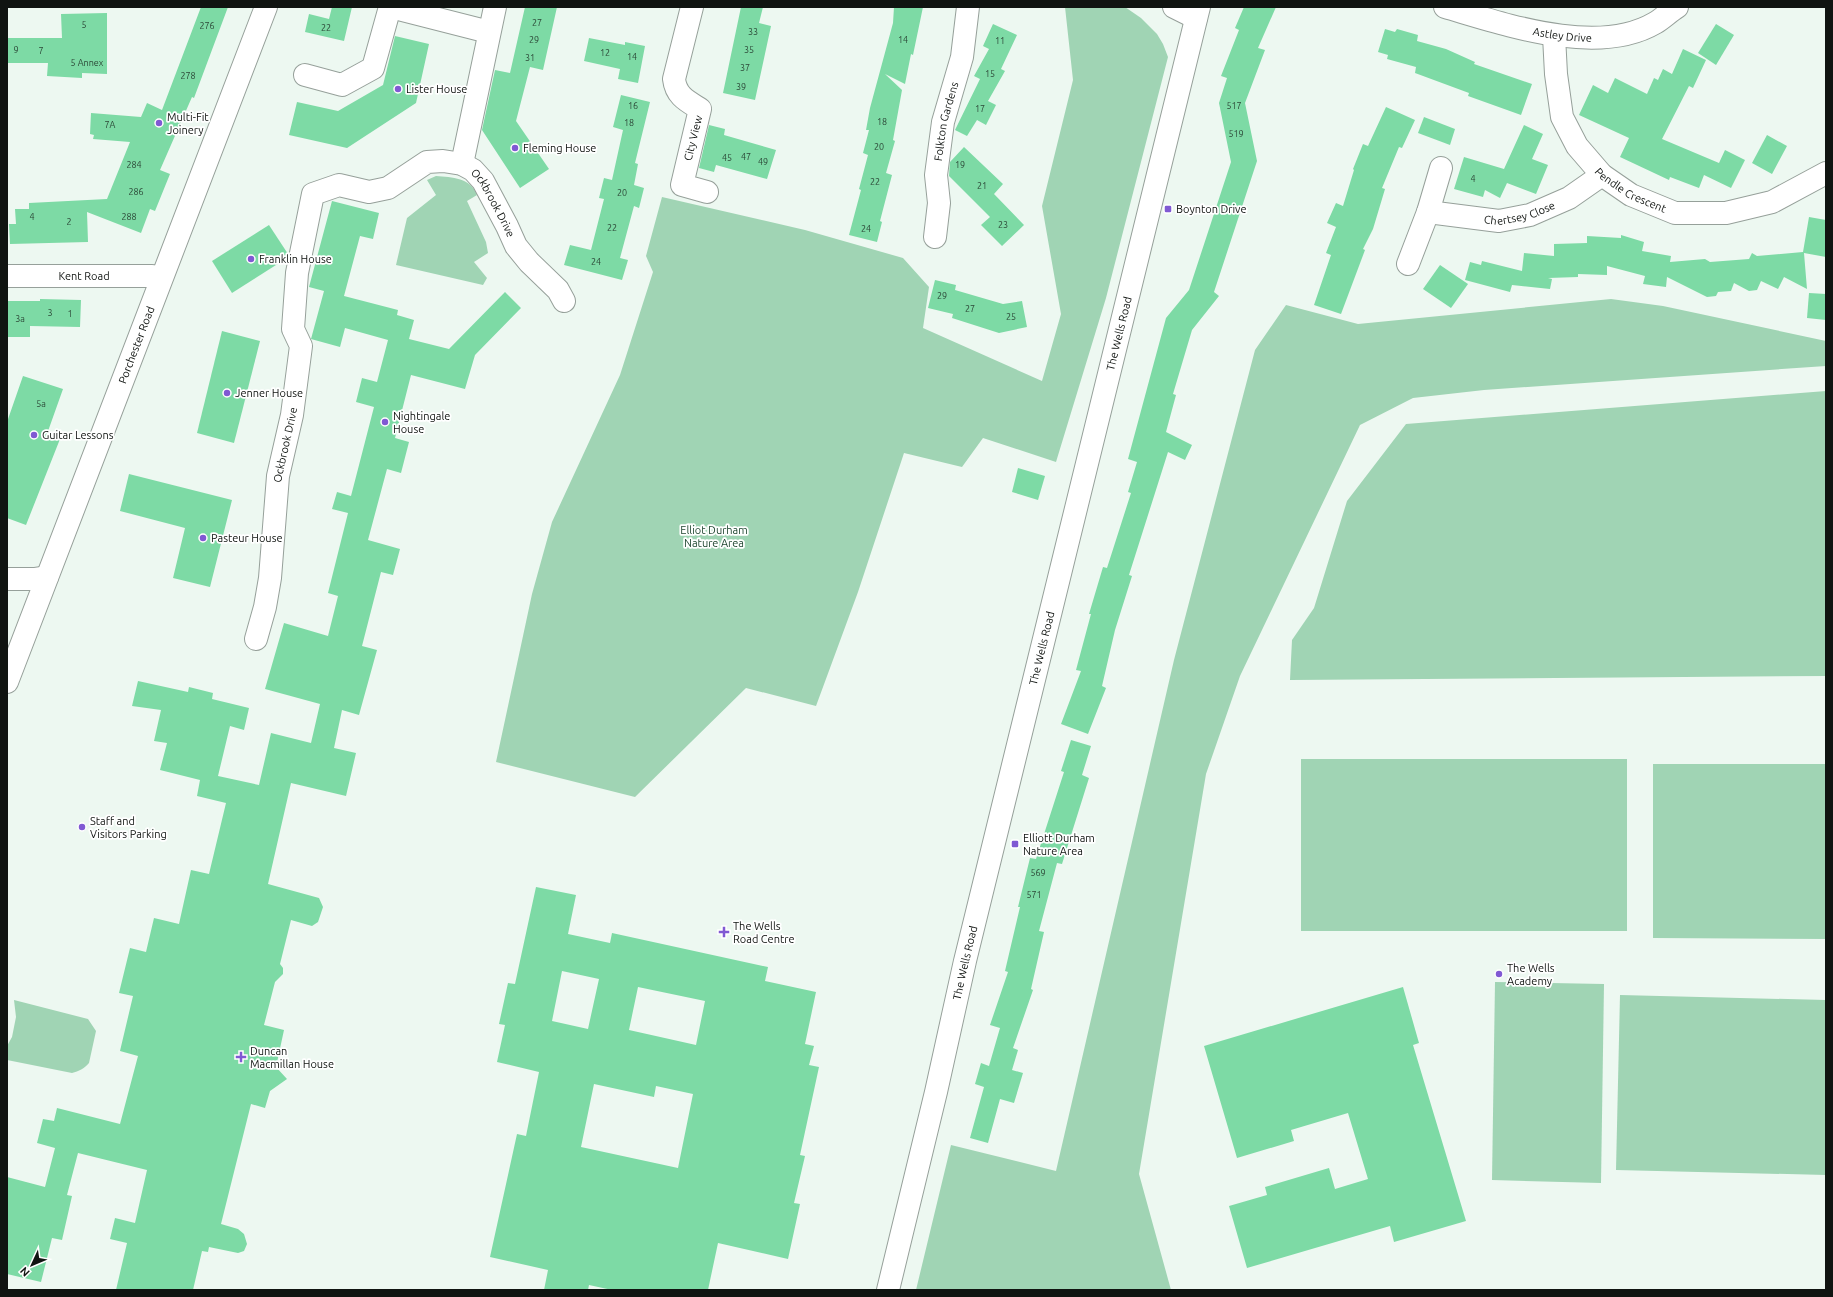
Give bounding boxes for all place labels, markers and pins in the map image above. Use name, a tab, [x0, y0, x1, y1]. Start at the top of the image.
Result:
place label: Lister House	[406, 83, 467, 95]
marker: Lister House	[393, 84, 403, 94]
place label: Multi-Fit Joinery	[167, 111, 209, 136]
marker: Multi-Fit Joinery	[154, 118, 164, 128]
place label: Fleming House	[523, 142, 596, 154]
marker: Fleming House	[510, 143, 520, 153]
place label: Boynton Drive	[1176, 203, 1247, 215]
marker: Boynton Drive	[1163, 204, 1173, 214]
place label: Franklin House	[259, 253, 332, 265]
marker: Franklin House	[246, 254, 256, 264]
place label: Jenner House	[235, 387, 303, 399]
marker: Jenner House	[222, 388, 232, 398]
place label: Nightingale House	[393, 410, 450, 435]
marker: Nightingale House	[380, 417, 390, 427]
place label: Guitar Lessons	[42, 429, 114, 441]
marker: Guitar Lessons	[29, 430, 39, 440]
place label: Pasteur House	[211, 532, 282, 544]
marker: Pasteur House	[198, 533, 208, 543]
place label: Staff and Visitors Parking	[90, 815, 167, 840]
marker: Staff and Visitors Parking	[77, 822, 87, 832]
place label: Elliott Durham Nature Area	[1023, 832, 1095, 857]
marker: Elliott Durham Nature Area	[1010, 839, 1020, 849]
place label: The Wells Road Centre	[733, 920, 795, 945]
marker: The Wells Road Centre	[718, 926, 730, 938]
place label: The Wells Academy	[1507, 962, 1555, 987]
marker: The Wells Academy	[1494, 969, 1504, 979]
place label: Duncan Macmillan House	[250, 1045, 334, 1070]
marker: Duncan Macmillan House	[235, 1051, 247, 1063]

